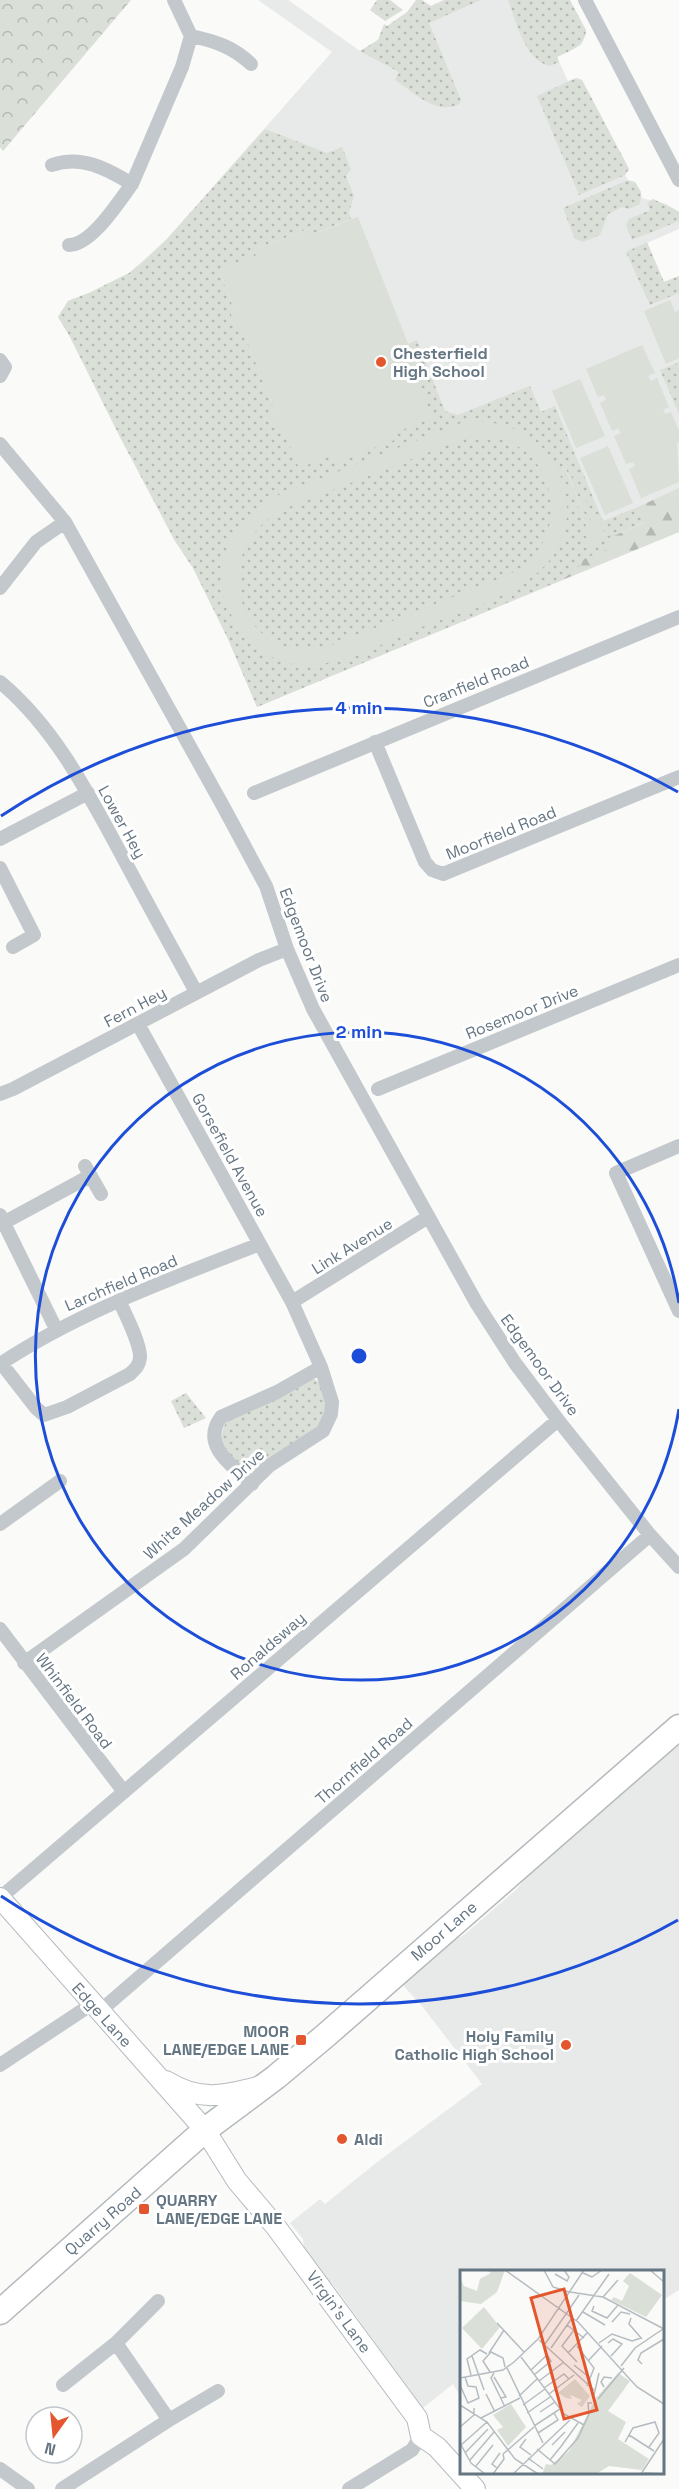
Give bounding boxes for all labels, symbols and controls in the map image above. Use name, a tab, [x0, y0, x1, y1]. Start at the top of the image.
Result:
place label: Chesterfield High School	[393, 343, 488, 382]
marker: Chesterfield High School	[374, 355, 388, 369]
street label: Cranfield Road	[420, 651, 532, 713]
text: 4 min	[335, 696, 383, 719]
street label: Lower Hey	[93, 782, 151, 862]
street label: Moorfield Road	[443, 801, 559, 865]
street label: Edgemoor Drive	[275, 885, 337, 1005]
street label: Rosemoor Drive	[462, 980, 582, 1044]
street label: Fern Hey	[100, 982, 170, 1032]
text: 2 min	[336, 1020, 382, 1043]
street label: Gorsefield Avenue	[187, 1089, 273, 1221]
street label: Link Avenue	[308, 1213, 396, 1279]
street label: Larchfield Road	[61, 1250, 181, 1316]
street label: Edgemoor Drive	[496, 1310, 584, 1420]
centre of rings	[349, 1346, 369, 1366]
street label: White Meadow Drive	[139, 1444, 269, 1564]
street label: Ronaldsway	[226, 1608, 310, 1684]
street label: Whinfield Road	[31, 1649, 117, 1753]
street label: Thornfield Road	[311, 1713, 417, 1809]
street label: Moor Lane	[407, 1897, 481, 1965]
street label: Edge Lane	[67, 1978, 137, 2052]
place label: MOOR LANE/EDGE LANE	[163, 2021, 289, 2060]
place label: Holy Family Catholic High School	[394, 2026, 554, 2065]
marker: MOOR LANE/EDGE LANE	[294, 2033, 308, 2047]
marker: Holy Family Catholic High School	[559, 2038, 573, 2052]
place label: Aldi	[354, 2129, 383, 2150]
marker: Aldi	[335, 2132, 349, 2146]
street label: Quarry Road	[60, 2182, 146, 2260]
place label: QUARRY LANE/EDGE LANE	[156, 2190, 282, 2229]
marker: QUARRY LANE/EDGE LANE	[137, 2202, 151, 2216]
street label: Virgin's Lane	[302, 2267, 376, 2357]
inset map	[460, 2270, 664, 2474]
north arrow	[24, 2405, 84, 2465]
text: N	[42, 2437, 58, 2461]

